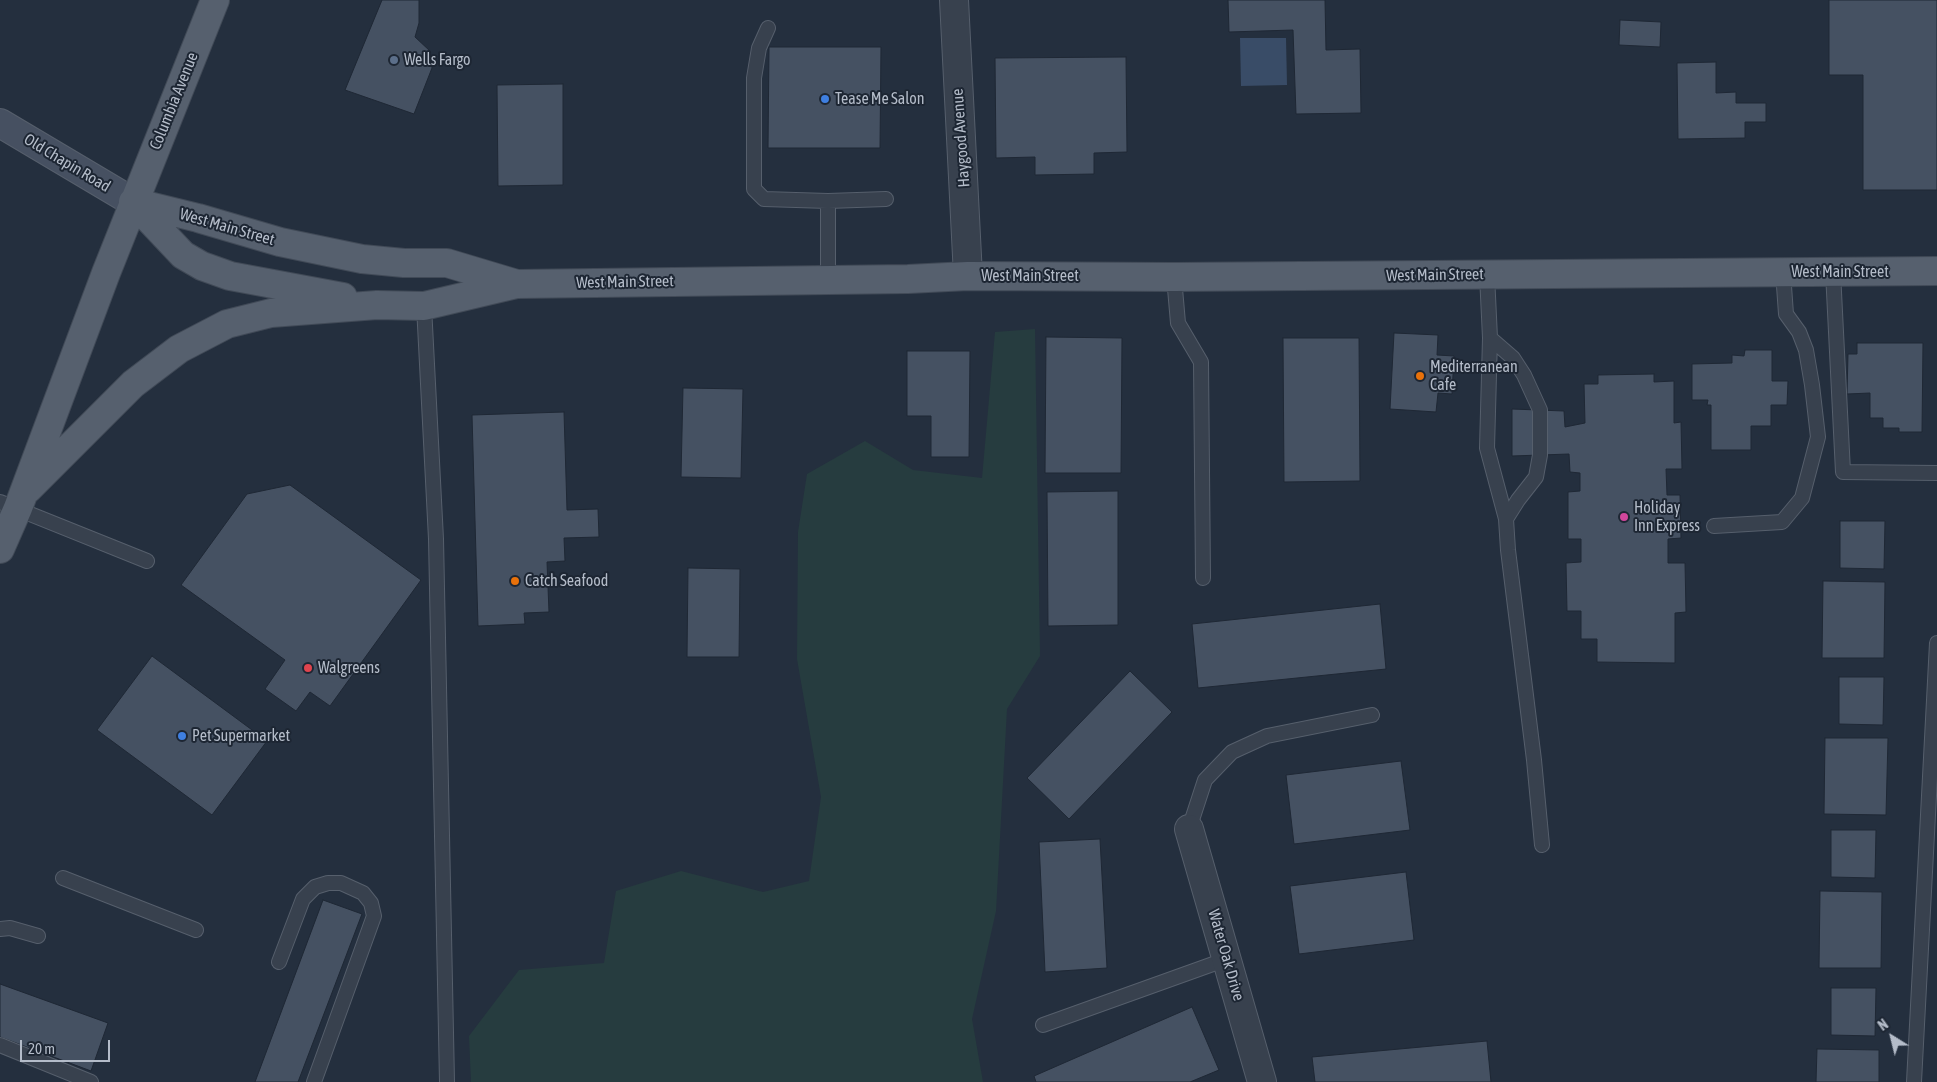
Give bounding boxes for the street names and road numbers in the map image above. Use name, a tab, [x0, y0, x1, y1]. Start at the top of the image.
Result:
street label: Columbia Avenue	[146, 49, 202, 153]
street label: Haygood Avenue	[948, 88, 974, 188]
street label: Old Chapin Road	[20, 130, 114, 196]
street label: West Main Street	[177, 204, 277, 250]
street label: West Main Street	[1791, 262, 1889, 282]
street label: West Main Street	[1386, 265, 1484, 285]
street label: West Main Street	[981, 266, 1079, 286]
street label: West Main Street	[576, 272, 674, 292]
street label: Water Oak Drive	[1204, 907, 1248, 1003]

